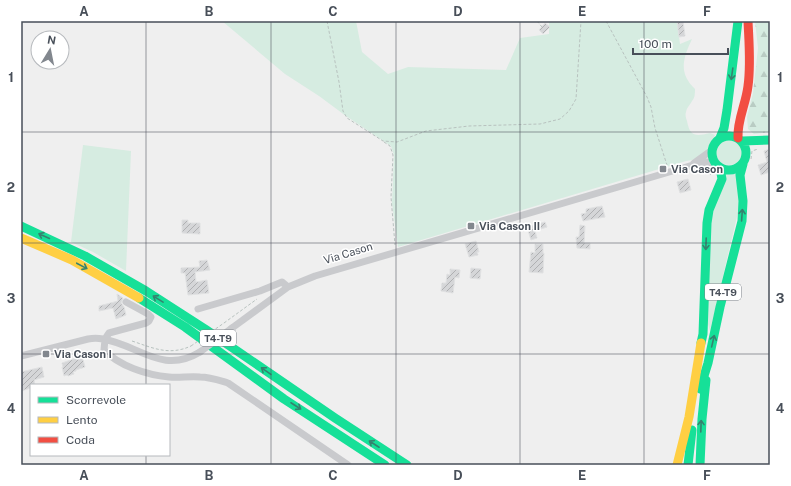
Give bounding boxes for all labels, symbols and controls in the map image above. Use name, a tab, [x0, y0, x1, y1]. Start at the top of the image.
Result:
text: A	[79, 4, 89, 19]
text: B	[205, 4, 214, 19]
text: C	[328, 4, 338, 19]
text: D	[453, 4, 463, 19]
text: E	[578, 4, 586, 19]
text: F	[703, 4, 711, 19]
north arrow	[30, 30, 70, 70]
scale bar	[633, 30, 728, 56]
text: N	[46, 33, 57, 47]
text: 100 m	[639, 37, 672, 51]
one-way arrow	[728, 67, 736, 80]
text: 1	[8, 70, 14, 85]
text: 1	[777, 70, 783, 85]
place label: Via Cason	[671, 163, 723, 175]
marker: Via Cason	[658, 164, 668, 174]
text: 2	[7, 180, 15, 195]
text: 2	[776, 180, 784, 195]
one-way arrow	[739, 209, 746, 222]
place label: Via Cason II	[479, 220, 540, 232]
marker: Via Cason II	[466, 221, 476, 231]
one-way arrow	[39, 232, 51, 240]
one-way arrow	[702, 237, 710, 250]
street label: Via Cason	[322, 240, 374, 266]
one-way arrow	[76, 262, 88, 270]
road number: T4-T9	[705, 284, 741, 300]
text: 3	[7, 291, 16, 306]
text: 3	[776, 291, 785, 306]
one-way arrow	[152, 294, 164, 302]
road number: T4-T9	[200, 330, 236, 346]
one-way arrow	[709, 335, 717, 348]
place label: Via Cason I	[54, 348, 112, 360]
marker: Via Cason I	[41, 349, 51, 359]
one-way arrow	[261, 367, 272, 375]
legend	[30, 384, 170, 456]
text: Scorrevole	[66, 393, 126, 407]
text: 4	[7, 401, 16, 416]
text: 4	[776, 401, 785, 416]
one-way arrow	[290, 402, 301, 410]
text: Lento	[66, 413, 98, 427]
one-way arrow	[698, 420, 705, 433]
text: Coda	[66, 433, 95, 447]
one-way arrow	[369, 440, 380, 448]
text: A	[79, 468, 89, 483]
text: B	[205, 468, 214, 483]
text: C	[328, 468, 338, 483]
text: D	[453, 468, 463, 483]
text: E	[578, 468, 586, 483]
text: F	[703, 468, 711, 483]

